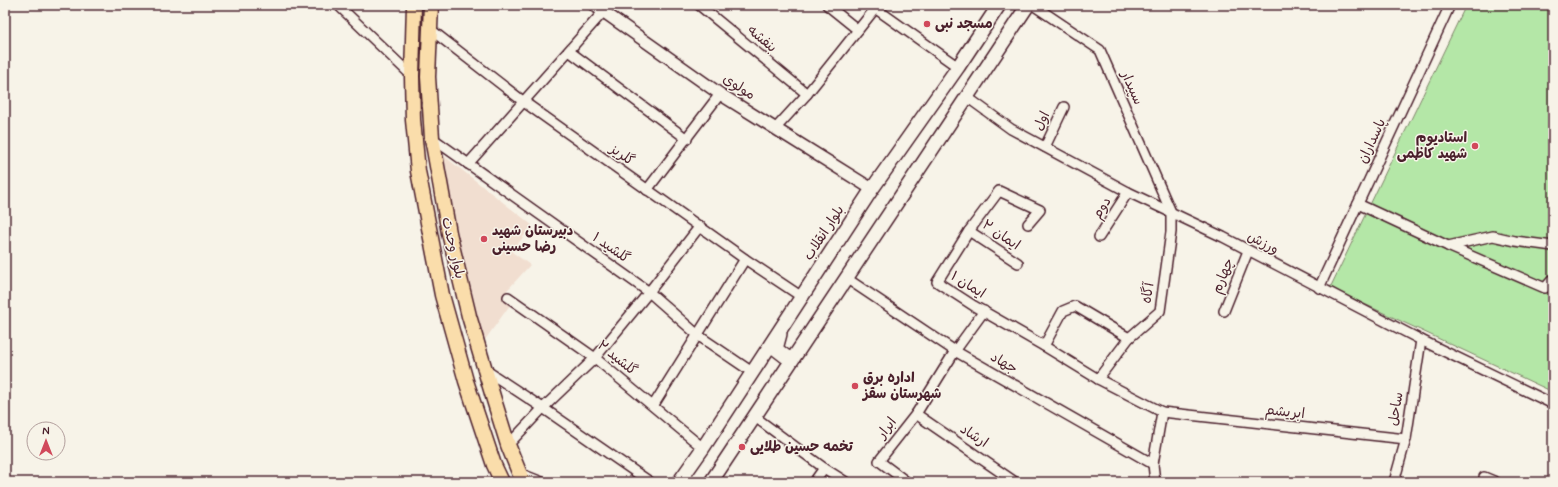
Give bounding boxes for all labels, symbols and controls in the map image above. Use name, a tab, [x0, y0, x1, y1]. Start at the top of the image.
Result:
place label: مسجد نبی	[935, 15, 993, 33]
marker: مسجد نبی	[922, 19, 932, 29]
street label: بنفشه	[743, 21, 781, 57]
street label: سپیدار	[1116, 67, 1147, 108]
street label: مولوی	[719, 70, 759, 104]
street label: اول	[1030, 108, 1054, 134]
street label: پاسداران	[1354, 116, 1390, 166]
place label: استادیوم شهید کاظمی	[1397, 129, 1467, 163]
street label: گلریز	[605, 139, 638, 170]
marker: استادیوم شهید کاظمی	[1470, 141, 1480, 151]
street label: دوم	[1088, 194, 1117, 223]
street label: بلوار انقلاب	[800, 202, 848, 264]
street label: بلوار وحدت	[437, 215, 469, 281]
street label: ایمان ۲	[978, 216, 1024, 254]
place label: دبیرستان شهید رضا حسینی	[492, 222, 573, 256]
street label: ورزش	[1244, 227, 1282, 259]
street label: گلشید ۱	[589, 229, 633, 267]
marker: دبیرستان شهید رضا حسینی	[479, 234, 489, 244]
street label: چهارم	[1208, 255, 1239, 297]
street label: ایمان ۱	[947, 267, 989, 303]
street label: آگاه	[1137, 281, 1159, 305]
street label: گلشید ۲	[593, 336, 641, 380]
street label: جهاد	[987, 348, 1021, 378]
place label: اداره برق شهرستان سقز	[861, 369, 941, 403]
marker: اداره برق شهرستان سقز	[850, 381, 860, 391]
street label: ساحل	[1384, 391, 1408, 427]
street label: ابریشم	[1264, 401, 1306, 424]
street label: ابرار	[872, 414, 901, 443]
street label: ارشاد	[956, 420, 992, 452]
north arrow	[26, 421, 66, 461]
text: N	[42, 425, 50, 439]
place label: تخمه حسین طلایی	[750, 438, 854, 456]
marker: تخمه حسین طلایی	[737, 442, 747, 452]

